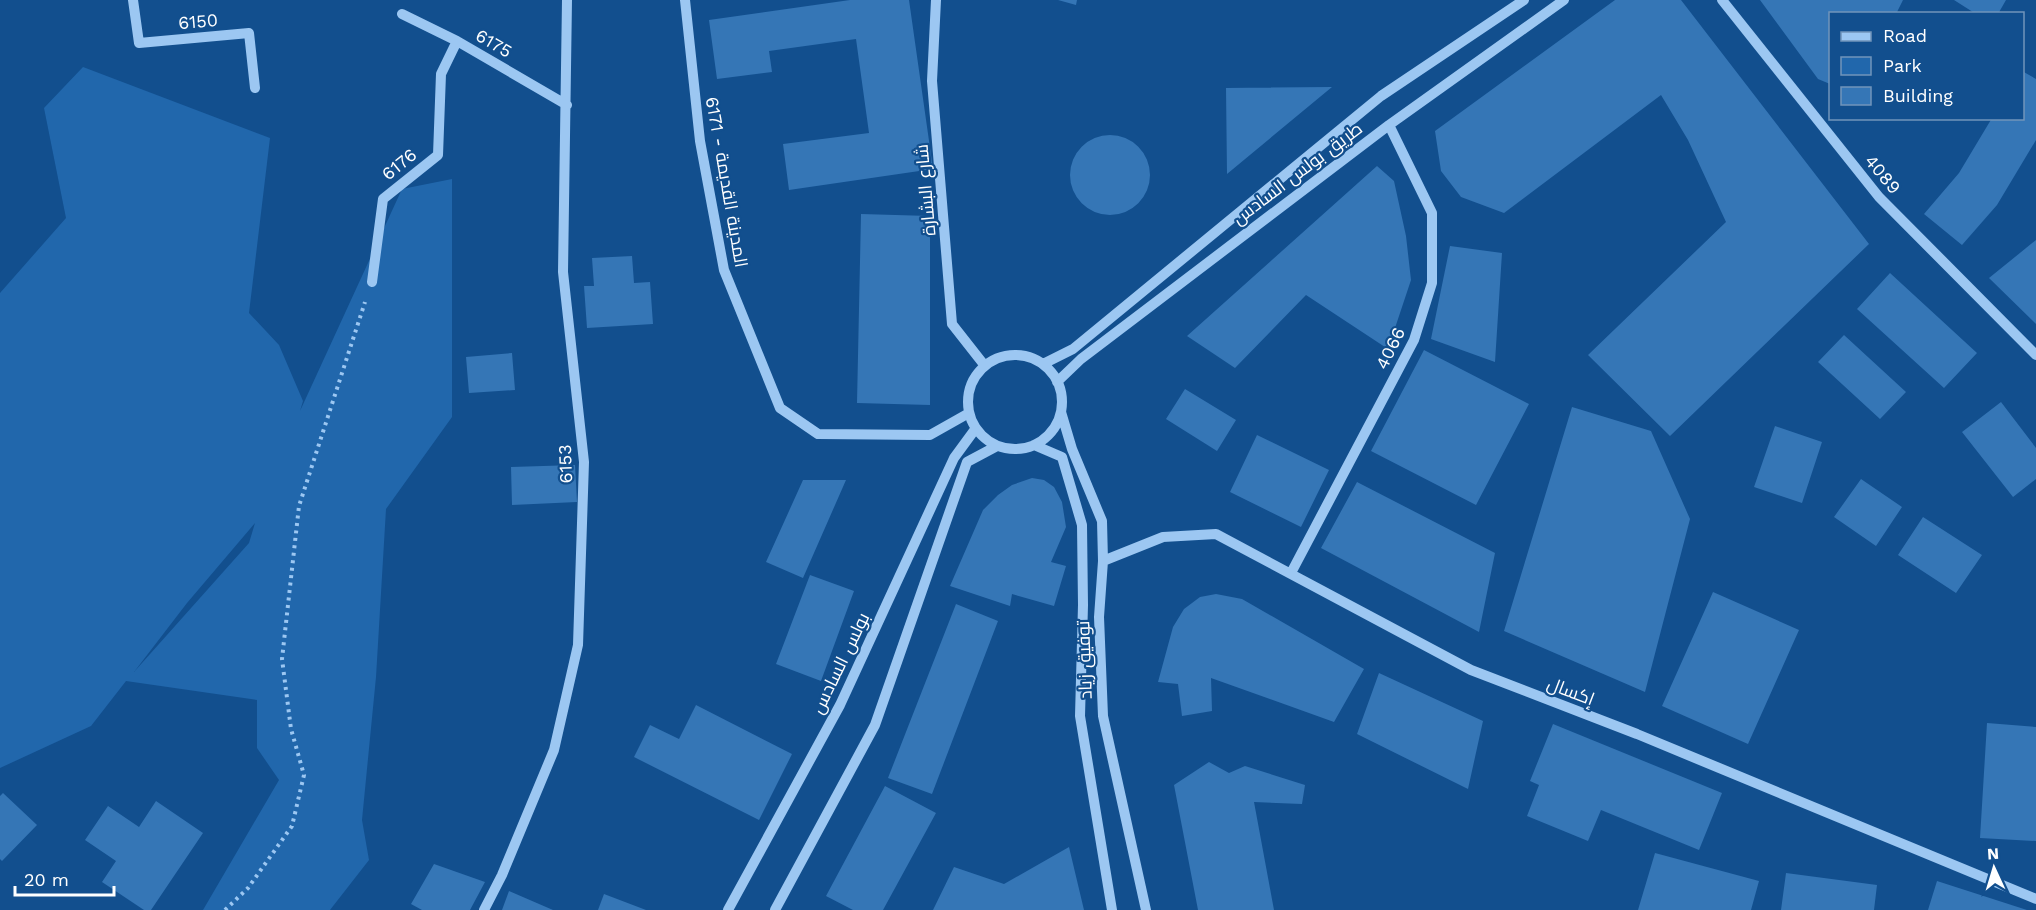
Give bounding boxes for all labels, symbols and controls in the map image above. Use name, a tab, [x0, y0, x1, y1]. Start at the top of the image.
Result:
street label: 6150	[177, 9, 219, 33]
legend	[1829, 12, 2024, 120]
street label: 6175	[472, 24, 516, 62]
text: Road	[1883, 25, 1927, 46]
text: Park	[1883, 55, 1922, 76]
text: Building	[1883, 85, 1953, 106]
street label: المدينة القديمة - 6171	[702, 95, 752, 269]
street label: طريق بولس السادس	[1228, 117, 1367, 230]
street label: شارع البشارة	[911, 143, 941, 237]
street label: 6176	[377, 144, 421, 184]
street label: 4089	[1861, 150, 1905, 198]
street label: 4066	[1371, 324, 1409, 372]
street label: 6153	[554, 444, 576, 484]
street label: بولس السادس	[806, 609, 874, 717]
street label: توفيق زياد	[1072, 620, 1098, 700]
street label: إكسال	[1544, 672, 1598, 711]
north arrow	[1964, 838, 2024, 898]
text: N	[1986, 844, 2000, 863]
scale bar	[15, 859, 114, 897]
text: 20 m	[24, 869, 69, 890]

